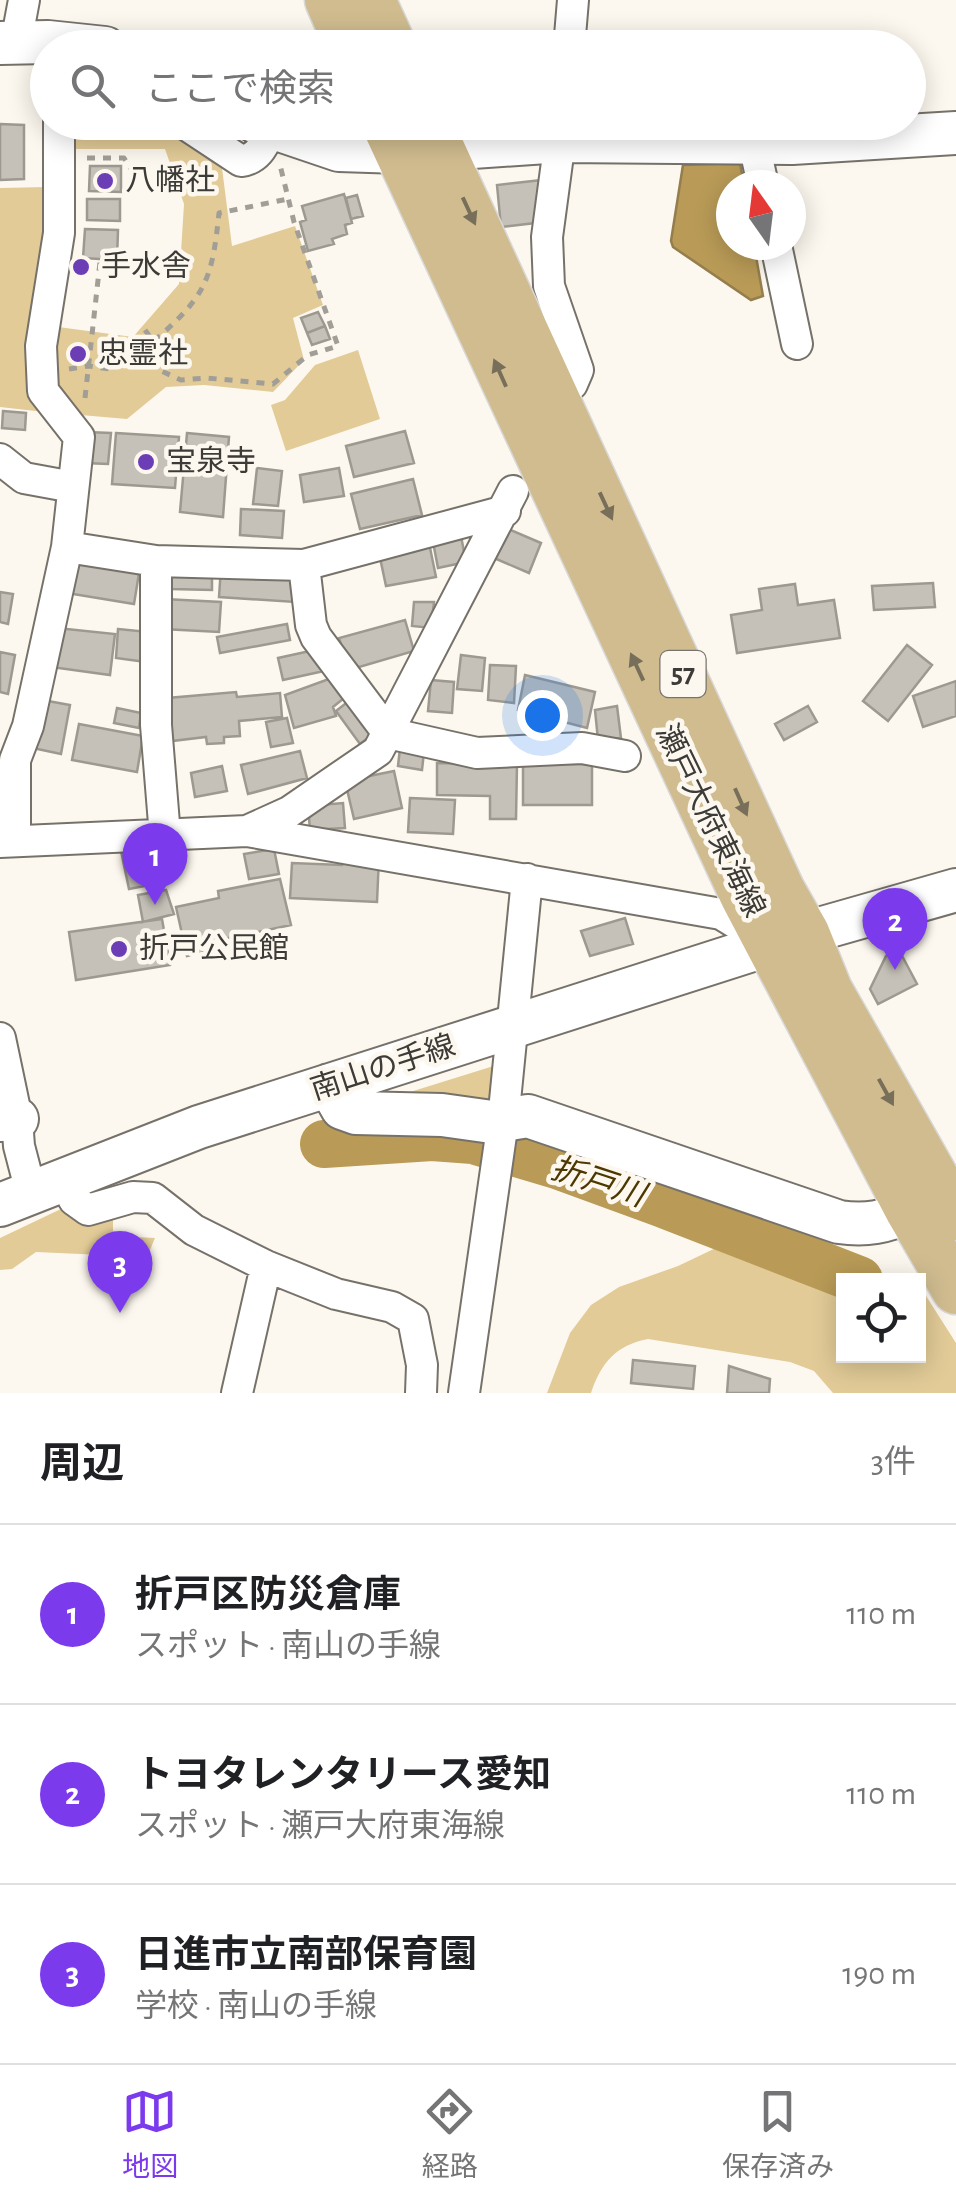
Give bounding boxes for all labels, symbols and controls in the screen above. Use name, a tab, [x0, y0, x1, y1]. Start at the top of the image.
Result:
search box	[30, 30, 926, 140]
icon: search	[65, 58, 120, 113]
text: ここで検索	[145, 71, 335, 109]
place label: 八幡社	[125, 164, 215, 196]
marker: 八幡社	[94, 170, 116, 192]
north arrow	[716, 170, 806, 260]
one-way arrow	[461, 196, 477, 226]
place label: 手水舎	[101, 250, 191, 282]
marker: 手水舎	[70, 256, 92, 278]
place label: 忠霊社	[98, 337, 188, 369]
marker: 忠霊社	[67, 343, 89, 365]
one-way arrow	[492, 358, 508, 388]
place label: 宝泉寺	[166, 445, 256, 477]
marker: 宝泉寺	[135, 451, 157, 473]
one-way arrow	[597, 492, 614, 521]
road number: 57	[660, 651, 706, 697]
one-way arrow	[629, 652, 646, 681]
your location	[517, 690, 568, 741]
street label: 瀬戸大府東海線	[650, 719, 771, 922]
one-way arrow	[732, 787, 749, 816]
pin: 1	[122, 822, 188, 905]
pin: 2	[862, 888, 928, 970]
place label: 折戸公民館	[139, 932, 289, 964]
marker: 折戸公民館	[108, 938, 130, 960]
street label: 南山の手線	[306, 1029, 459, 1105]
one-way arrow	[876, 1078, 894, 1106]
water label: 折戸川	[547, 1151, 652, 1213]
pin: 3	[88, 1230, 152, 1313]
map controls	[836, 1273, 926, 1363]
button: locate	[836, 1273, 926, 1363]
text: 周辺	[40, 1443, 124, 1485]
text: 3件	[871, 1446, 916, 1478]
text: 折戸区防災倉庫	[135, 1577, 401, 1615]
text: 1	[67, 1598, 78, 1630]
text: 110 m	[846, 1598, 916, 1630]
text: スポット · 南山の手線	[135, 1630, 441, 1662]
text: トヨタレンタリース愛知	[135, 1757, 551, 1795]
text: 2	[65, 1778, 80, 1810]
text: 110 m	[846, 1778, 916, 1810]
text: スポット · 瀬戸大府東海線	[135, 1810, 505, 1842]
text: 日進市立南部保育園	[135, 1937, 477, 1975]
text: 3	[66, 1958, 79, 1990]
text: 190 m	[842, 1958, 916, 1990]
text: 学校 · 南山の手線	[135, 1990, 377, 2022]
tab: 地図	[122, 2084, 178, 2185]
tab: 経路	[422, 2084, 478, 2185]
tab: 保存済み	[722, 2084, 834, 2185]

